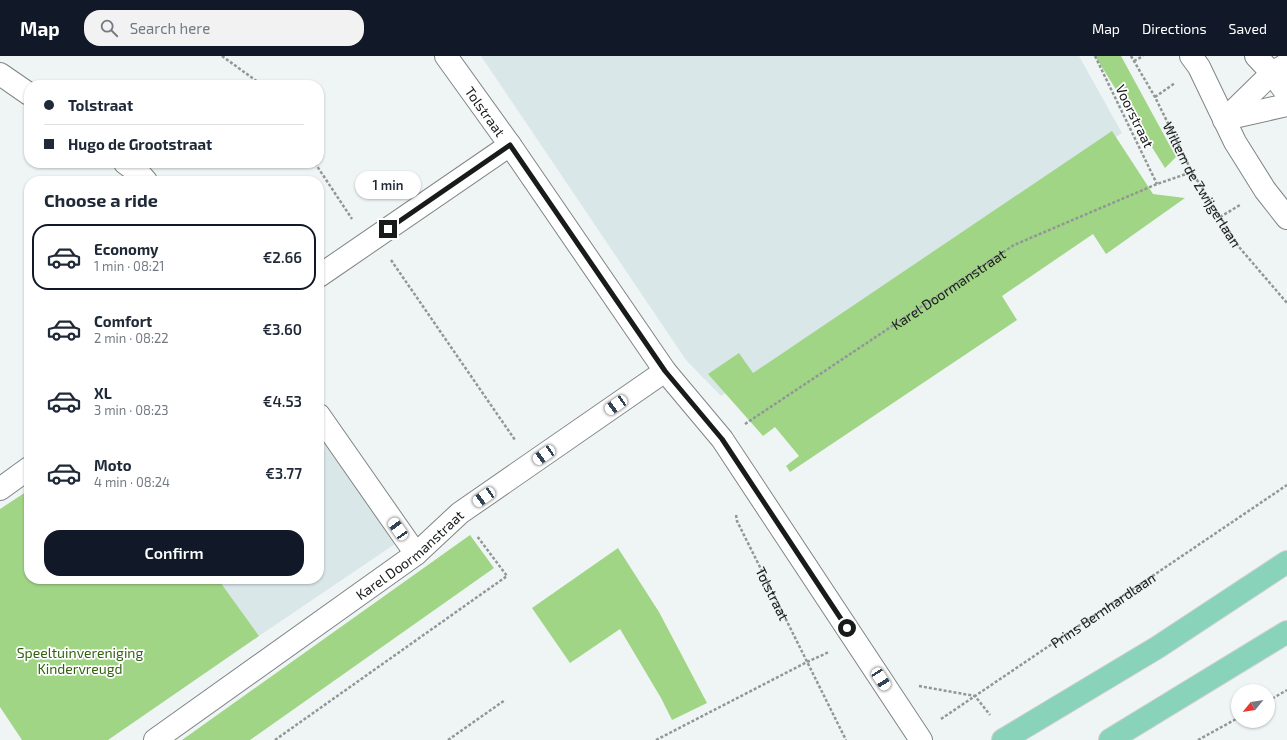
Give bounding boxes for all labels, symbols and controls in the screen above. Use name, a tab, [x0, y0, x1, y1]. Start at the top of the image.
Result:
search box	[84, 10, 364, 46]
text: Map	[20, 17, 60, 40]
icon: search	[98, 17, 120, 39]
text: Search here	[130, 19, 210, 37]
text: Map	[1092, 20, 1120, 37]
text: Directions	[1142, 20, 1207, 37]
text: Saved	[1229, 20, 1267, 37]
street label: Voorstraat	[1112, 82, 1158, 150]
street label: Tolstraat	[462, 83, 509, 140]
text: Tolstraat	[68, 96, 133, 114]
street label: Willem de Zwijgerlaan	[1160, 119, 1245, 250]
text: Hugo de Grootstraat	[68, 135, 212, 153]
callout: 1 min	[355, 171, 421, 199]
text: 1 min	[373, 177, 403, 193]
text: Choose a ride	[44, 189, 158, 211]
route end	[379, 220, 397, 238]
icon: car	[46, 239, 82, 275]
text: Economy	[94, 240, 159, 258]
street label: Karel Doormanstraat	[888, 245, 1008, 333]
text: €2.66	[263, 248, 302, 266]
text: 1 min · 08:21	[94, 258, 164, 274]
icon: car	[46, 311, 82, 347]
text: Comfort	[94, 312, 152, 330]
text: €3.60	[262, 320, 302, 338]
text: 2 min · 08:22	[94, 330, 169, 346]
icon: car	[46, 383, 82, 419]
text: XL	[94, 384, 112, 402]
text: €4.53	[263, 392, 302, 410]
car	[603, 393, 629, 417]
text: 3 min · 08:23	[94, 402, 169, 418]
car	[531, 443, 557, 467]
icon: car	[46, 455, 82, 491]
text: Moto	[94, 456, 132, 474]
text: €3.77	[265, 464, 302, 482]
text: 4 min · 08:24	[94, 474, 170, 490]
car	[471, 485, 497, 509]
street label: Karel Doormanstraat	[352, 506, 467, 603]
car	[386, 516, 410, 542]
button: Confirm	[44, 530, 304, 576]
street label: Tolstraat	[753, 564, 793, 623]
street label: Prins Bernhardlaan	[1047, 568, 1158, 651]
route start	[838, 619, 856, 637]
park label: Speeltuinvereniging Kindervreugd	[17, 644, 143, 677]
car	[869, 666, 893, 692]
north arrow	[1231, 684, 1275, 728]
map controls	[1231, 684, 1275, 728]

